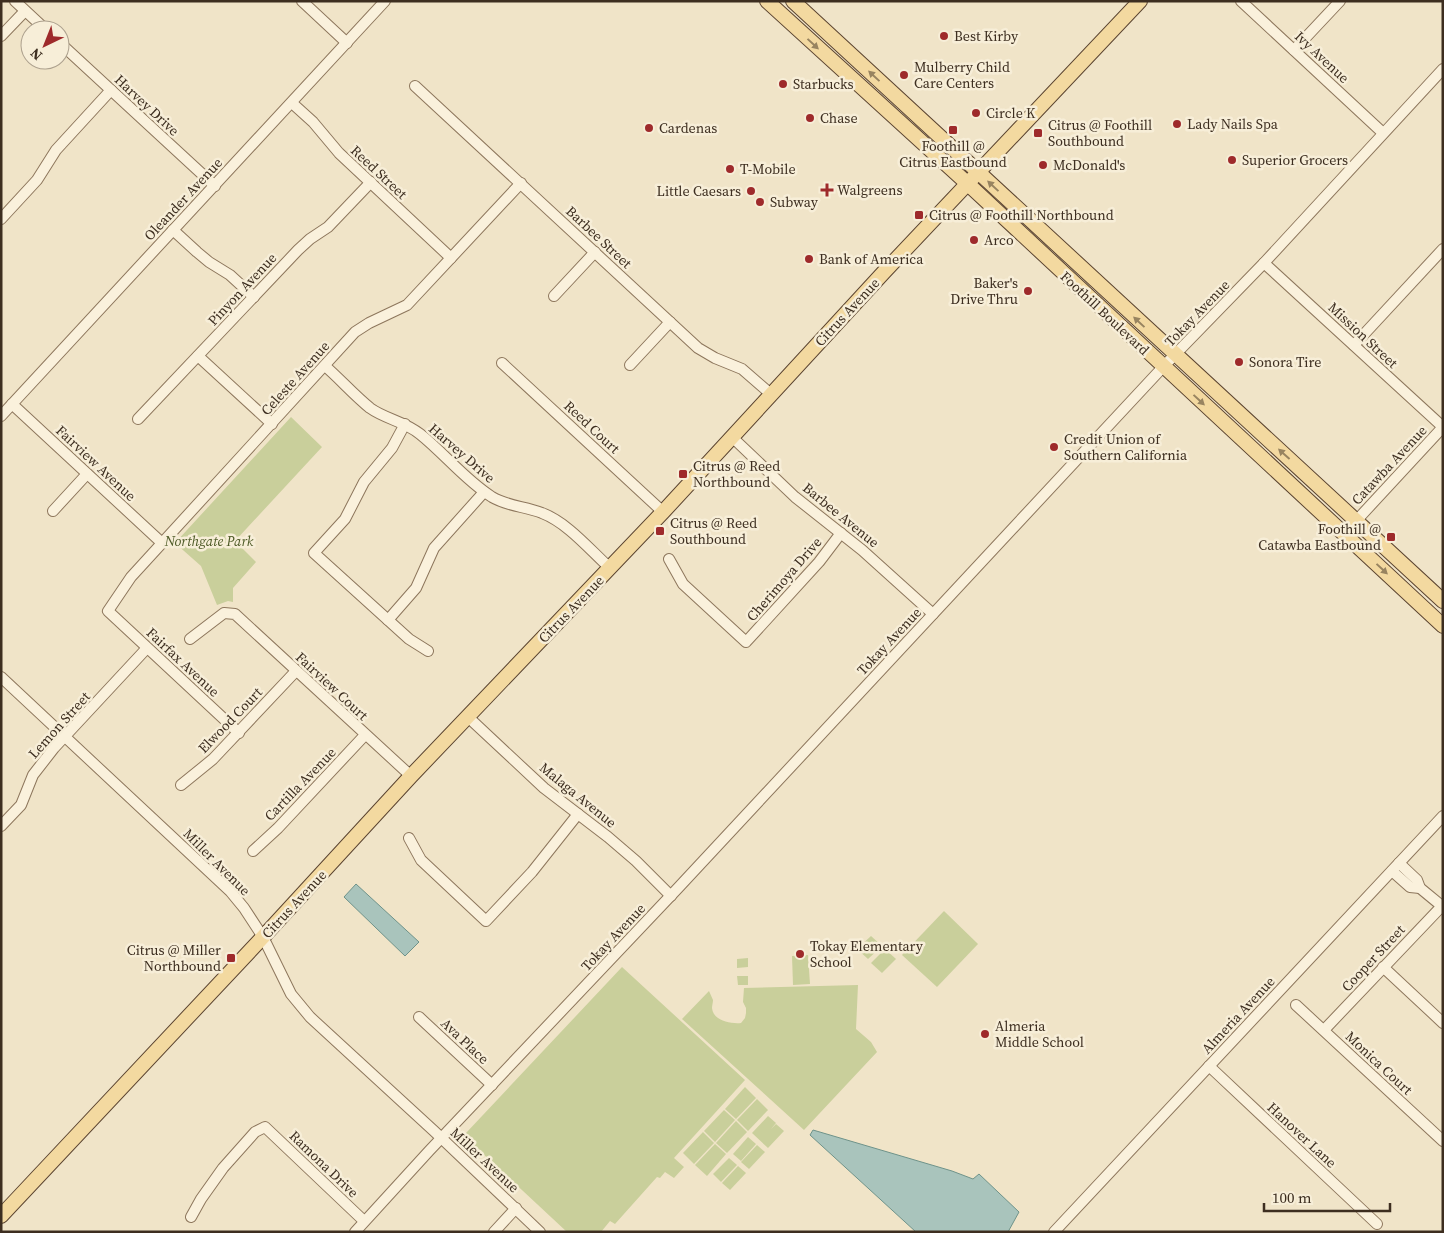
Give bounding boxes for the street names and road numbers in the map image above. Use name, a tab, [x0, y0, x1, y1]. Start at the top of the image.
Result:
street label: Ivy Avenue	[1290, 26, 1354, 88]
street label: Harvey Drive	[110, 70, 184, 140]
street label: Reed Street	[346, 141, 412, 204]
street label: Oleander Avenue	[139, 153, 227, 245]
street label: Barbee Street	[562, 201, 637, 273]
street label: Pinyon Avenue	[203, 248, 281, 330]
street label: Foothill Boulevard	[1056, 267, 1154, 360]
street label: Citrus Avenue	[810, 273, 884, 351]
street label: Tokay Avenue	[1160, 275, 1234, 351]
street label: Mission Street	[1324, 297, 1403, 373]
street label: Celeste Avenue	[256, 336, 334, 420]
street label: Reed Court	[560, 396, 625, 458]
street label: Harvey Drive	[425, 419, 499, 487]
street label: Fairview Avenue	[51, 421, 141, 505]
street label: Catawba Avenue	[1347, 421, 1431, 509]
street label: Barbee Avenue	[798, 478, 884, 552]
street label: Cherimoya Drive	[742, 533, 826, 625]
street label: Citrus Avenue	[534, 571, 608, 647]
street label: Tokay Avenue	[852, 603, 926, 679]
street label: Fairfax Avenue	[142, 623, 224, 701]
street label: Fairview Court	[291, 647, 373, 725]
street label: Elwood Court	[193, 682, 267, 757]
street label: Lemon Street	[24, 687, 95, 763]
street label: Cartilla Avenue	[260, 743, 340, 825]
street label: Malaga Avenue	[535, 758, 621, 832]
street label: Miller Avenue	[179, 824, 255, 900]
street label: Citrus Avenue	[257, 865, 331, 943]
street label: Tokay Avenue	[576, 899, 650, 975]
street label: Cooper Street	[1337, 920, 1410, 996]
street label: Almeria Avenue	[1197, 972, 1279, 1058]
street label: Ava Place	[437, 1014, 493, 1068]
street label: Monica Court	[1341, 1027, 1417, 1100]
street label: Hanover Lane	[1263, 1098, 1341, 1172]
street label: Miller Avenue	[446, 1123, 524, 1197]
street label: Ramona Drive	[285, 1126, 363, 1202]

